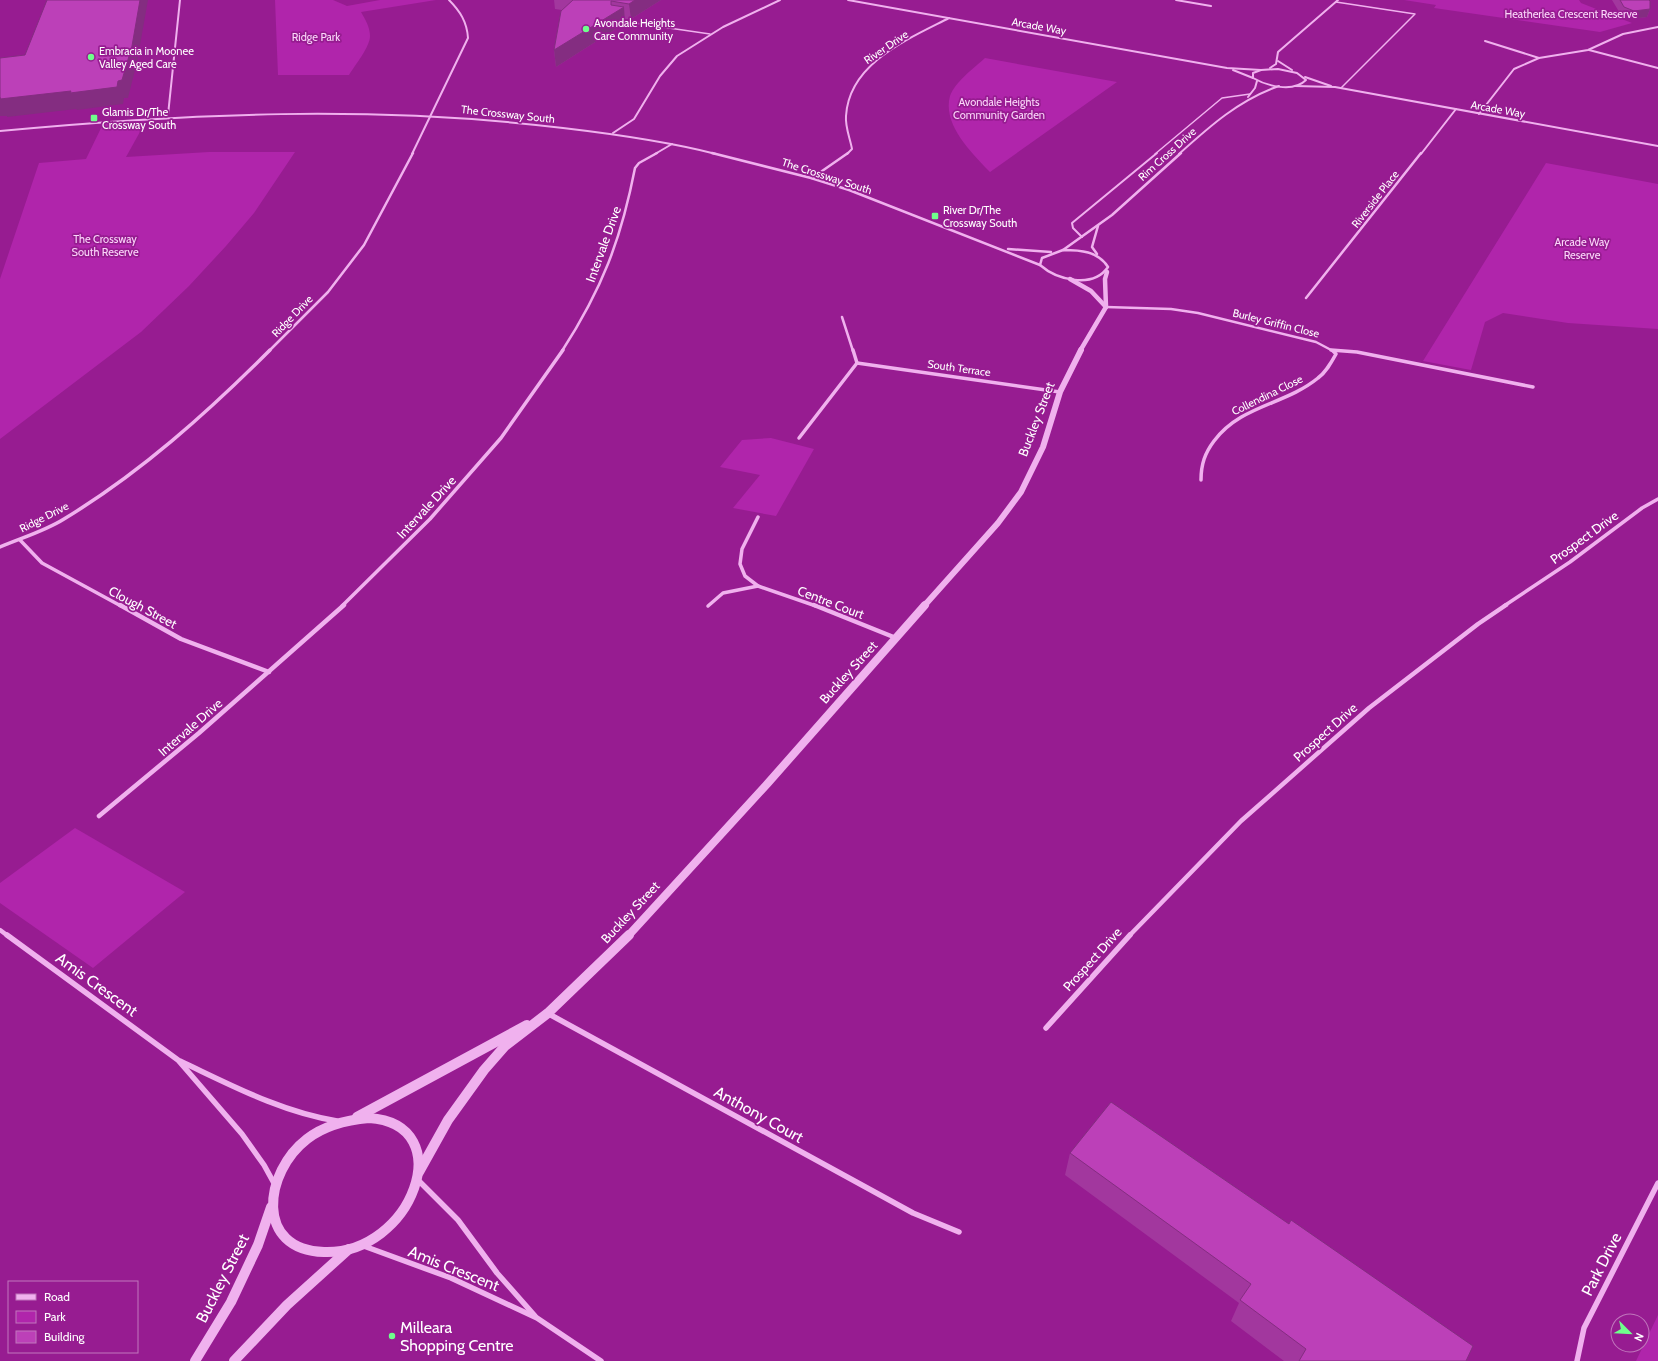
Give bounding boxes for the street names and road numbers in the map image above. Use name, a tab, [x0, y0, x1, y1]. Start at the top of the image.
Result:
street label: Arcade Way	[1011, 14, 1068, 38]
street label: River Drive	[861, 27, 911, 67]
street label: Arcade Way	[1470, 97, 1527, 121]
street label: The Crossway South	[461, 102, 555, 126]
street label: Rim Cross Drive	[1135, 124, 1199, 184]
street label: The Crossway South	[780, 155, 874, 197]
street label: Riverside Place	[1348, 167, 1402, 231]
street label: Intervale Drive	[582, 203, 624, 284]
street label: Ridge Drive	[268, 292, 316, 340]
street label: Burley Griffin Close	[1231, 305, 1321, 341]
street label: South Terrace	[926, 357, 992, 379]
street label: Collendina Close	[1229, 372, 1305, 418]
street label: Buckley Street	[1014, 379, 1058, 459]
street label: Intervale Drive	[393, 472, 459, 542]
street label: Ridge Drive	[17, 499, 71, 535]
street label: Prospect Drive	[1547, 507, 1621, 567]
street label: Clough Street	[106, 582, 180, 632]
street label: Centre Court	[796, 582, 867, 622]
street label: Buckley Street	[816, 637, 881, 707]
street label: Intervale Drive	[155, 695, 226, 759]
street label: Prospect Drive	[1290, 699, 1360, 765]
street label: Buckley Street	[597, 877, 663, 946]
street label: Prospect Drive	[1059, 924, 1125, 994]
street label: Amis Crescent	[52, 948, 142, 1021]
street label: Anthony Court	[711, 1082, 807, 1147]
street label: Park Drive	[1577, 1229, 1625, 1299]
street label: Buckley Street	[192, 1230, 253, 1326]
street label: Amis Crescent	[406, 1242, 503, 1296]

